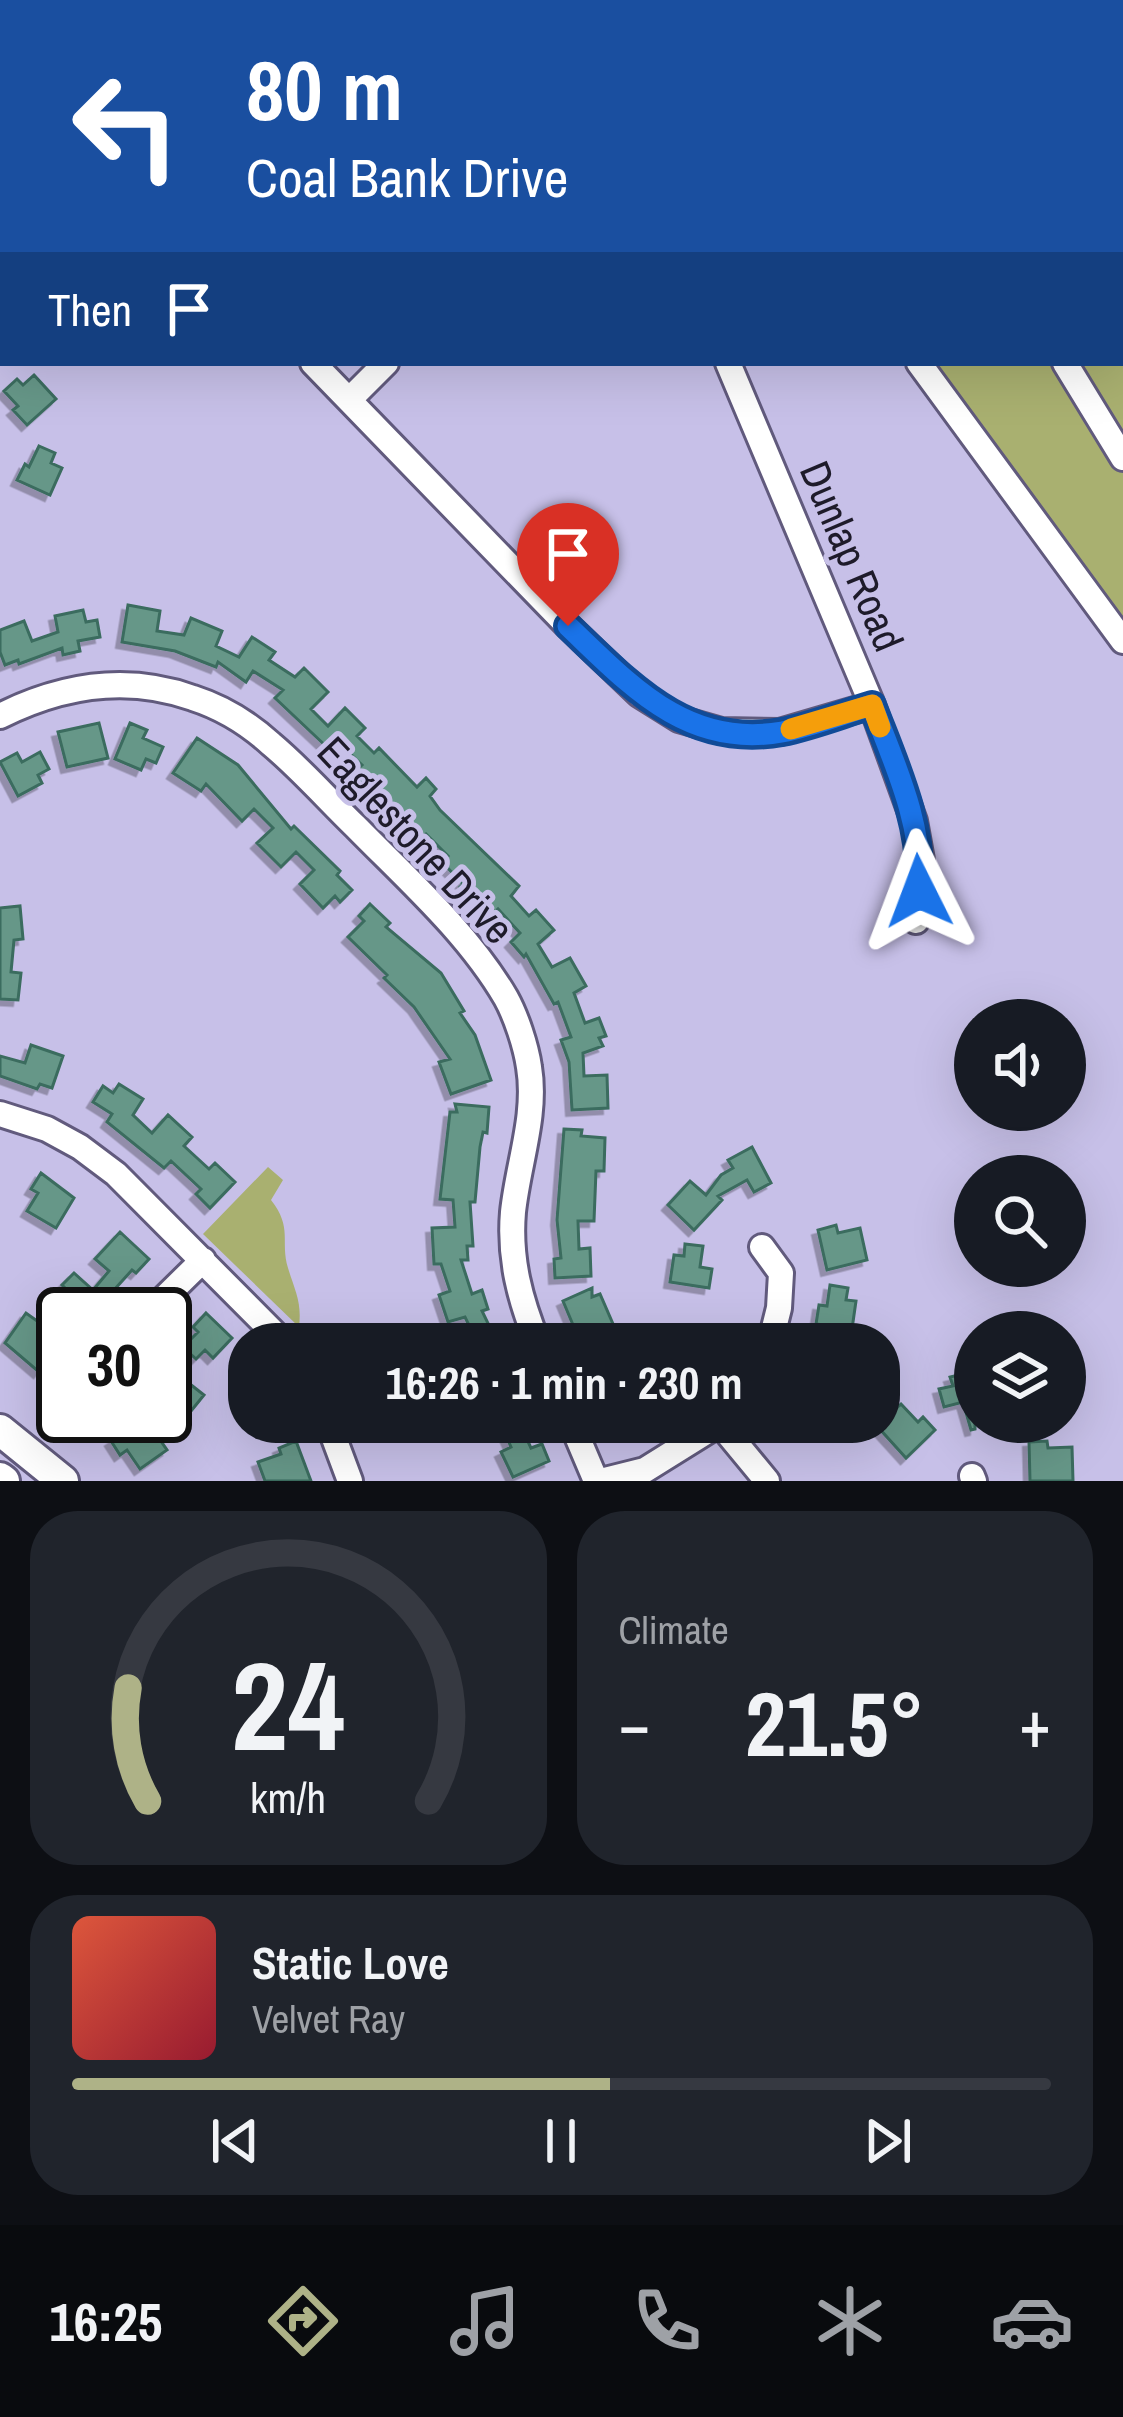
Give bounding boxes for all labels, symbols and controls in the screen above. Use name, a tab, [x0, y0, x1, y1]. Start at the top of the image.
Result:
text: 80 m	[246, 33, 403, 146]
icon: left	[48, 48, 204, 204]
text: Coal Bank Drive	[246, 141, 568, 214]
icon: arrive	[156, 276, 222, 342]
text: Then	[48, 279, 132, 340]
street label: Dunlap Road	[787, 453, 917, 659]
pin	[517, 503, 619, 626]
icon: arrive	[535, 521, 601, 587]
street label: Eaglestone Drive	[305, 724, 527, 956]
position arrow	[856, 828, 982, 954]
map controls	[954, 999, 1086, 1443]
button: sound	[954, 999, 1086, 1131]
button: search	[954, 1155, 1086, 1287]
speed limit sign: 30	[36, 1287, 192, 1443]
button: layers	[954, 1311, 1086, 1443]
text: 16:26 · 1 min · 230 m	[386, 1352, 742, 1413]
text: Climate	[619, 1604, 729, 1656]
text: 24	[231, 1621, 345, 1789]
text: 21.5°	[745, 1663, 925, 1784]
text: −	[619, 1679, 650, 1768]
text: +	[1019, 1679, 1051, 1768]
text: km/h	[250, 1769, 326, 1826]
text: Static Love	[252, 1932, 449, 1993]
text: Velvet Ray	[252, 1993, 405, 2045]
icon: previous	[202, 2108, 268, 2174]
icon: pause	[528, 2108, 594, 2174]
icon: next	[855, 2108, 921, 2174]
icon: directions	[261, 2279, 345, 2363]
icon: music	[443, 2279, 527, 2363]
icon: phone	[625, 2279, 709, 2363]
icon: climate	[808, 2279, 892, 2363]
icon: car	[990, 2279, 1074, 2363]
text: 16:25	[49, 2285, 162, 2358]

